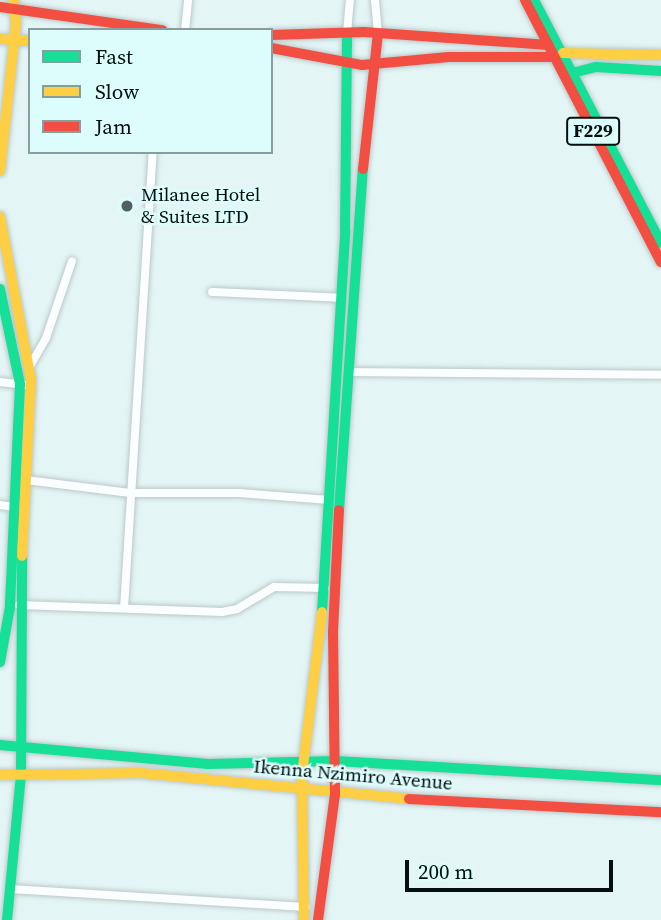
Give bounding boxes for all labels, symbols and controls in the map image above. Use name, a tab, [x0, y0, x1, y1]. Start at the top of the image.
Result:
legend	[28, 28, 273, 154]
text: Fast	[95, 42, 133, 71]
text: Slow	[95, 77, 139, 106]
text: Jam	[95, 112, 132, 141]
road number: F229	[565, 116, 621, 146]
place label: Milanee Hotel & Suites LTD	[141, 184, 260, 228]
marker: Milanee Hotel & Suites LTD	[119, 198, 135, 214]
street label: Ikenna Nzimiro Avenue	[253, 755, 453, 795]
scale bar	[409, 846, 617, 890]
text: 200 m	[418, 857, 473, 886]

